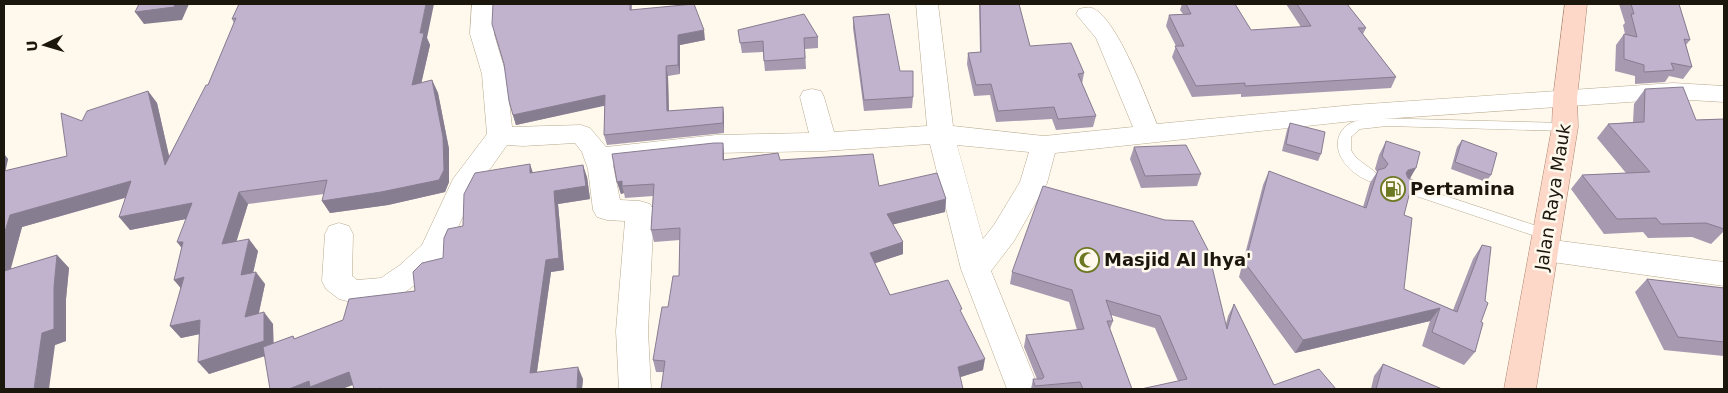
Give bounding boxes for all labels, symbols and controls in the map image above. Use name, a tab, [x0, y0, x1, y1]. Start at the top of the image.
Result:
north arrow	[20, 20, 70, 70]
text: U	[24, 40, 41, 52]
street label: Jalan Raya Mauk	[1530, 121, 1575, 273]
fuel station icon: Pertamina	[1380, 176, 1406, 202]
place label: Pertamina	[1410, 178, 1515, 199]
mosque icon: Masjid Al Ihya'	[1074, 247, 1100, 273]
place label: Masjid Al Ihya'	[1104, 249, 1252, 270]

